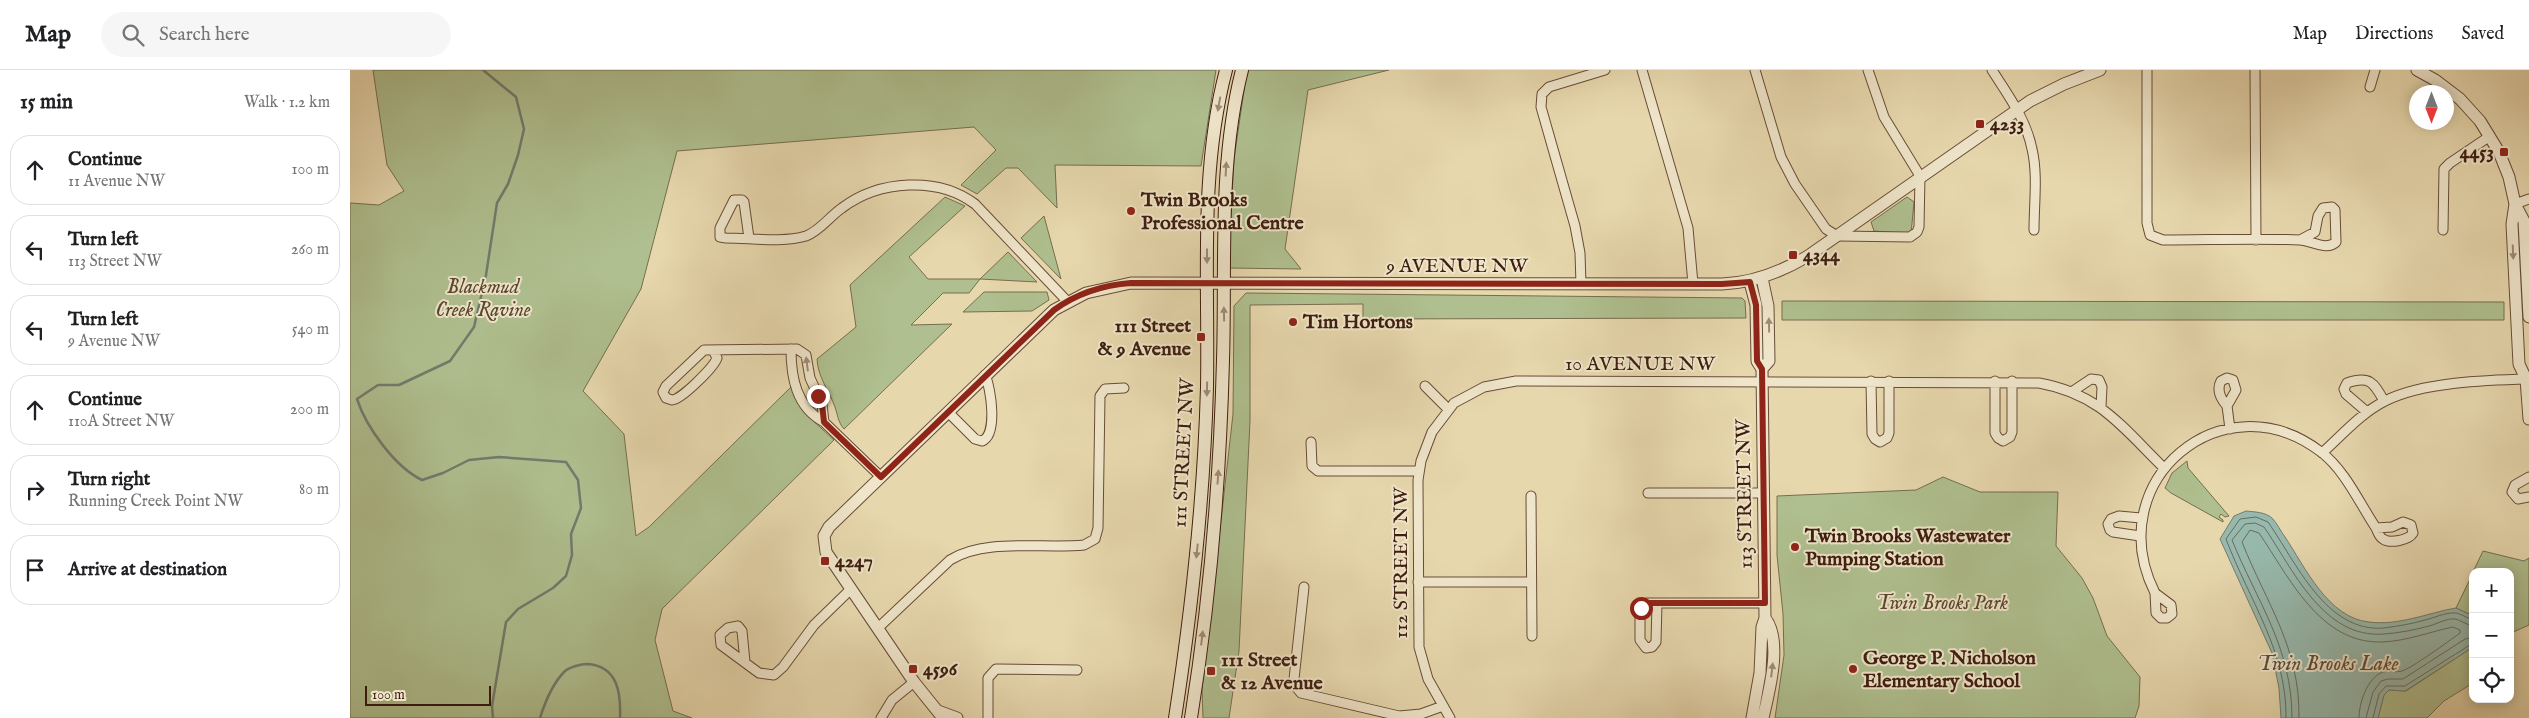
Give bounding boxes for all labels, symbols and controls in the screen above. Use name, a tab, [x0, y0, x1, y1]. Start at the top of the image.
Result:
search box	[101, 12, 451, 57]
text: Map	[25, 19, 71, 50]
icon: search	[119, 21, 147, 49]
text: Search here	[159, 23, 250, 47]
text: Map	[2293, 23, 2327, 46]
text: Directions	[2355, 23, 2433, 46]
text: Saved	[2461, 23, 2504, 46]
north arrow	[2409, 85, 2454, 130]
text: 15 min	[20, 89, 73, 116]
text: Walk · 1.2 km	[244, 93, 330, 113]
one-way arrow	[1214, 96, 1222, 112]
place label: 4233	[1990, 112, 2024, 137]
marker: 4233	[1974, 118, 1986, 130]
place label: 4453	[2460, 140, 2494, 165]
marker: 4453	[2498, 146, 2510, 158]
text: Continue	[68, 148, 142, 172]
icon: ahead	[21, 156, 49, 184]
text: 100 m	[292, 160, 329, 180]
one-way arrow	[1223, 161, 1231, 177]
text: 11 Avenue NW	[68, 172, 165, 192]
place label: Twin Brooks Professional Centre	[1140, 188, 1304, 236]
marker: Twin Brooks Professional Centre	[1125, 205, 1137, 217]
text: Turn left	[68, 228, 139, 252]
icon: left	[21, 236, 49, 264]
text: 260 m	[291, 240, 329, 260]
place label: 4344	[1803, 243, 1841, 268]
one-way arrow	[2510, 244, 2518, 260]
one-way arrow	[1203, 249, 1211, 265]
marker: 4344	[1787, 249, 1799, 261]
text: 113 Street NW	[68, 252, 162, 272]
street label: 9 AVENUE NW	[1385, 254, 1529, 279]
park label: Blackmud Creek Ravine	[436, 275, 531, 323]
one-way arrow	[1220, 306, 1228, 322]
text: Turn left	[68, 308, 139, 332]
place label: Tim Hortons	[1302, 310, 1413, 335]
place label: 111 Street & 9 Avenue	[1097, 314, 1192, 362]
icon: left	[21, 316, 49, 344]
marker: Tim Hortons	[1287, 316, 1299, 328]
one-way arrow	[1764, 316, 1772, 332]
text: 540 m	[292, 320, 329, 340]
marker: 111 Street & 9 Avenue	[1195, 331, 1207, 343]
text: 9 Avenue NW	[68, 332, 160, 352]
street label: 10 AVENUE NW	[1565, 352, 1716, 377]
one-way arrow	[803, 355, 811, 371]
street label: 111 STREET NW	[1168, 377, 1200, 528]
one-way arrow	[1202, 381, 1210, 397]
route end	[807, 385, 830, 408]
text: Continue	[68, 388, 142, 412]
icon: ahead	[21, 396, 49, 424]
text: 200 m	[290, 400, 329, 420]
text: 110A Street NW	[68, 412, 174, 432]
street label: 113 STREET NW	[1731, 418, 1759, 569]
text: Turn right	[68, 468, 150, 492]
one-way arrow	[1215, 468, 1223, 484]
icon: right	[21, 476, 49, 504]
text: 80 m	[299, 480, 329, 500]
street label: 112 STREET NW	[1389, 486, 1414, 639]
text: Running Creek Point NW	[68, 492, 243, 512]
place label: Twin Brooks Wastewater Pumping Station	[1804, 524, 2011, 572]
marker: Twin Brooks Wastewater Pumping Station	[1789, 541, 1801, 553]
one-way arrow	[1192, 543, 1200, 559]
place label: 4247	[835, 549, 873, 574]
marker: 4247	[819, 555, 831, 567]
icon: arrive	[21, 556, 49, 584]
text: Arrive at destination	[68, 558, 227, 582]
map controls	[2469, 568, 2514, 703]
button: +	[2469, 568, 2514, 613]
park label: Twin Brooks Park	[1876, 591, 2008, 616]
route start	[1630, 597, 1653, 620]
button: −	[2469, 613, 2514, 658]
one-way arrow	[1198, 630, 1206, 646]
place label: George P. Nicholson Elementary School	[1863, 646, 2036, 694]
place label: 111 Street & 12 Avenue	[1221, 648, 1324, 696]
water label: Twin Brooks Lake	[2257, 651, 2399, 678]
place label: 4596	[923, 657, 959, 682]
button: locate	[2469, 658, 2514, 703]
one-way arrow	[1768, 662, 1776, 678]
marker: 4596	[907, 663, 919, 675]
marker: George P. Nicholson Elementary School	[1847, 663, 1859, 675]
marker: 111 Street & 12 Avenue	[1205, 665, 1217, 677]
scale bar	[365, 683, 491, 706]
text: 100 m	[372, 686, 405, 704]

